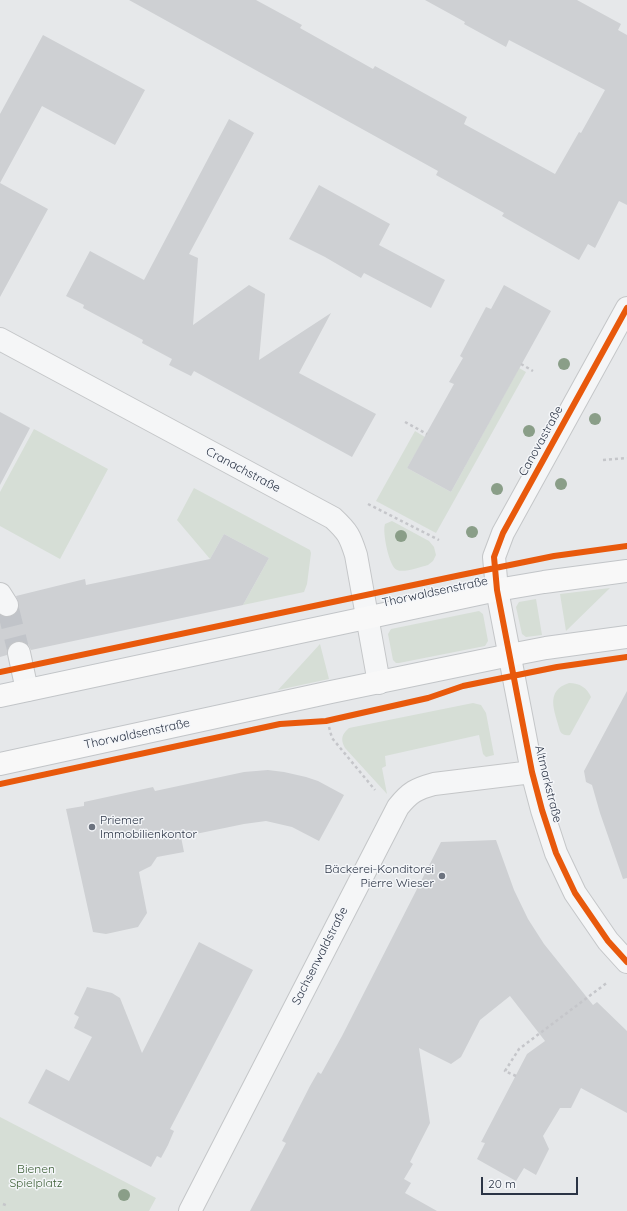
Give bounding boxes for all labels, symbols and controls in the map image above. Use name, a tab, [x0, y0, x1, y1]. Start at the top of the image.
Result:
street label: Canovastraße	[516, 403, 566, 479]
street label: Cranachstraße	[203, 444, 283, 496]
street label: Thorwaldsenstraße	[381, 574, 489, 610]
street label: Thorwaldsenstraße	[83, 716, 191, 752]
street label: Altmarkstraße	[531, 744, 565, 824]
place label: Priemer Immobilienkontor	[100, 813, 197, 841]
marker: Priemer Immobilienkontor	[87, 822, 97, 832]
place label: Bäckerei-Konditorei Pierre Wieser	[325, 862, 434, 890]
marker: Bäckerei-Konditorei Pierre Wieser	[437, 871, 447, 881]
street label: Sachsenwaldstraße	[289, 905, 351, 1007]
park label: Bienen Spielplatz	[9, 1162, 63, 1190]
scale bar	[483, 1169, 580, 1195]
text: 20 m	[488, 1176, 516, 1191]

